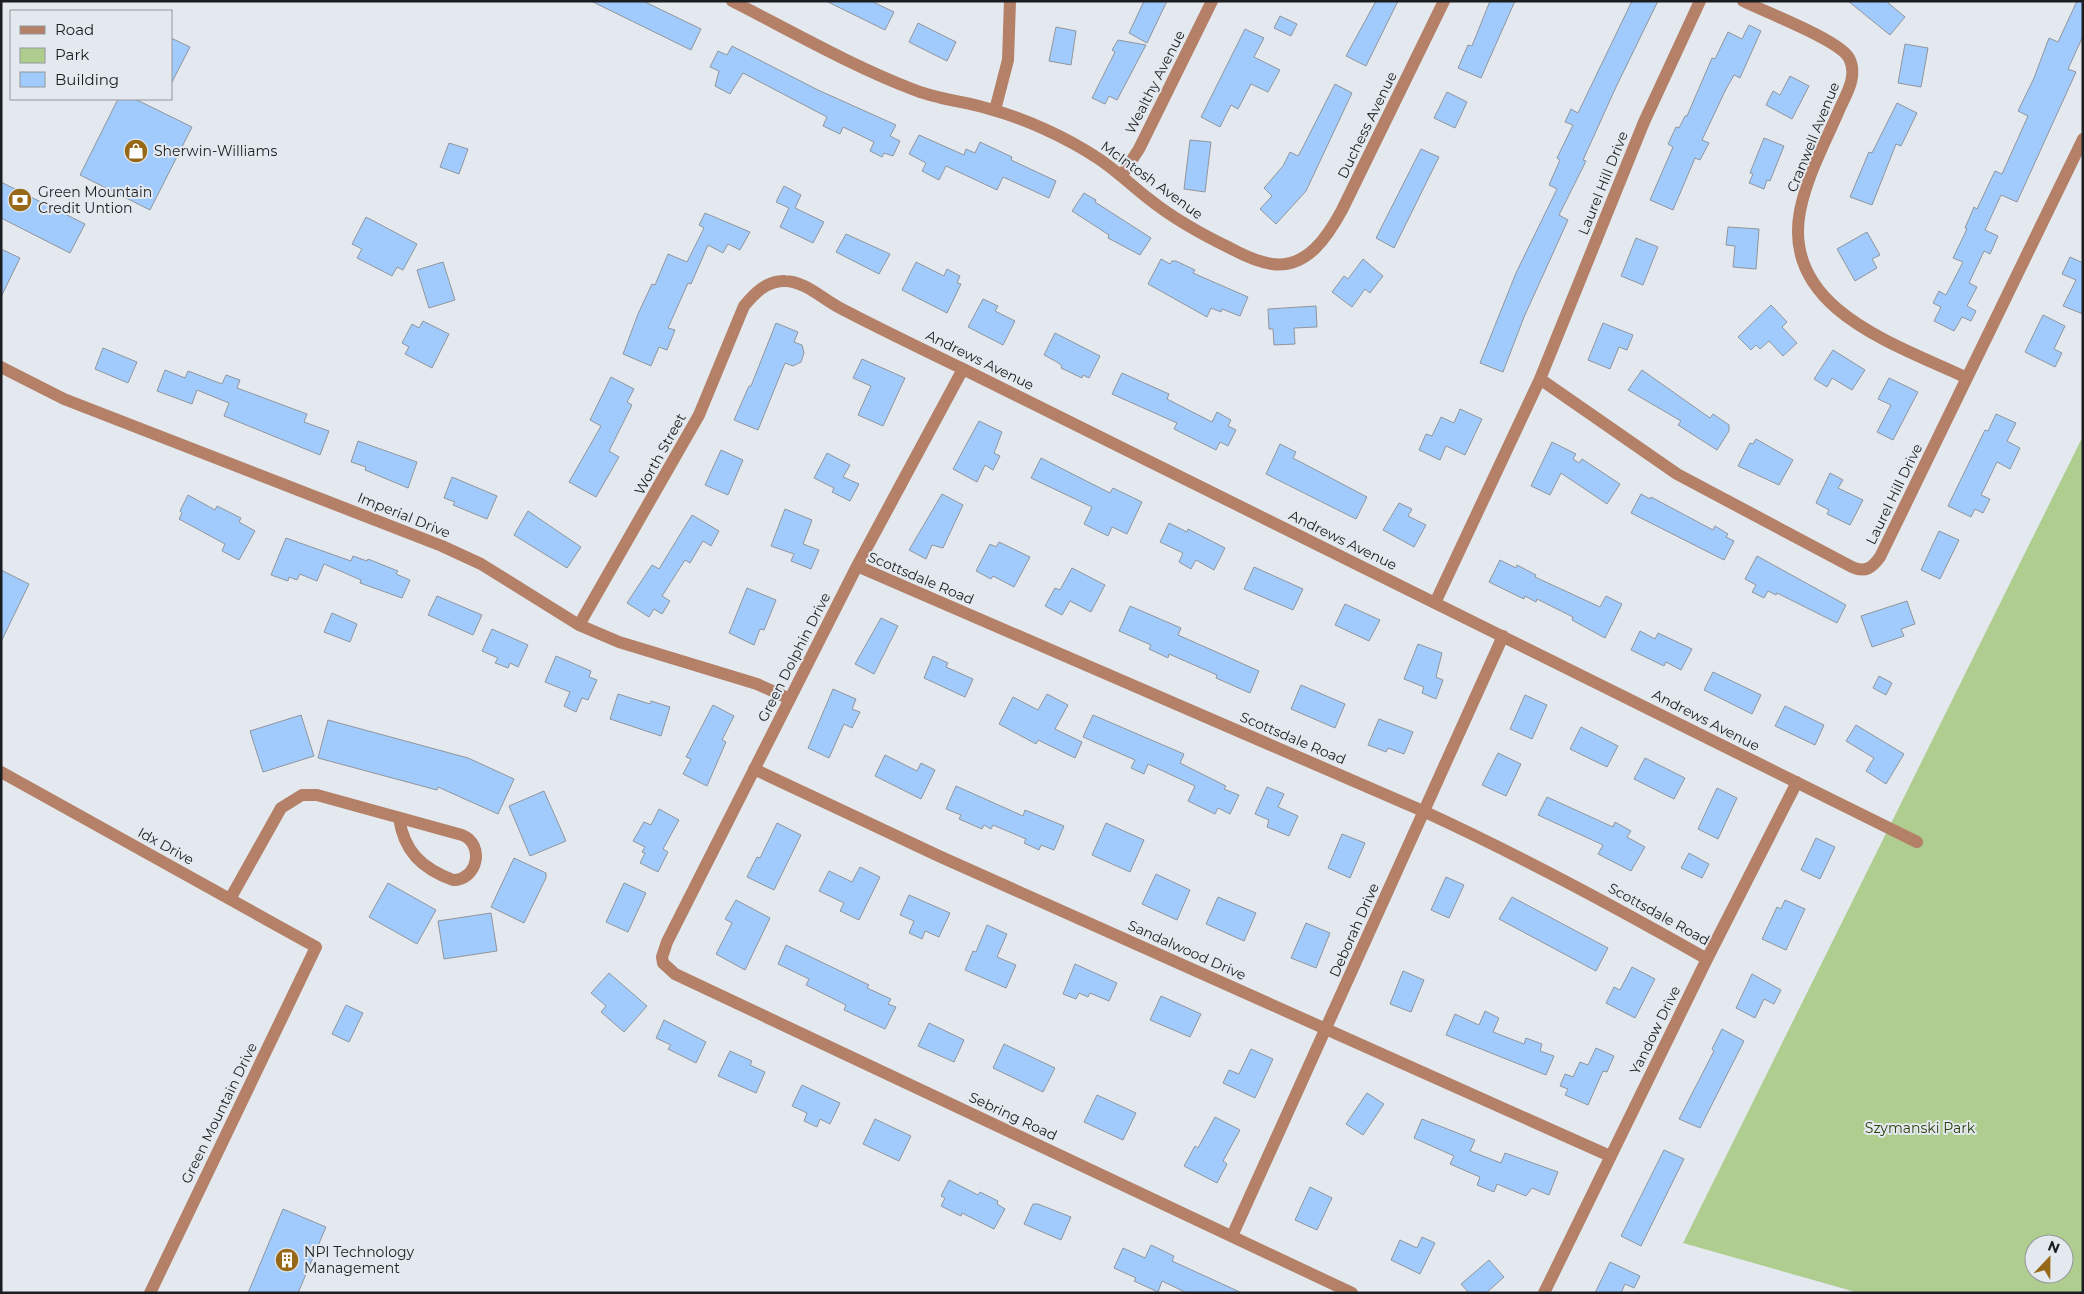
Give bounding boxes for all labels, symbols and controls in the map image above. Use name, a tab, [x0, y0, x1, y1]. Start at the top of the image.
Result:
legend	[10, 10, 172, 100]
text: Road	[55, 20, 94, 39]
street label: Wealthy Avenue	[1121, 27, 1189, 137]
text: Park	[55, 45, 89, 64]
street label: Duchess Avenue	[1333, 69, 1401, 181]
text: Building	[55, 70, 119, 89]
street label: Cranwell Avenue	[1783, 79, 1843, 195]
street label: Laurel Hill Drive	[1574, 129, 1632, 237]
street label: McIntosh Avenue	[1097, 137, 1207, 223]
shop icon: Sherwin-Williams	[123, 138, 149, 164]
place label: Sherwin-Williams	[154, 142, 277, 160]
place label: Green Mountain Credit Untion	[38, 183, 152, 217]
bank icon: Green Mountain Credit Untion	[7, 187, 33, 213]
street label: Andrews Avenue	[923, 326, 1037, 394]
street label: Worth Street	[630, 410, 690, 498]
street label: Laurel Hill Drive	[1862, 441, 1926, 547]
street label: Imperial Drive	[355, 488, 453, 542]
street label: Andrews Avenue	[1286, 506, 1400, 574]
street label: Scottsdale Road	[865, 548, 977, 608]
street label: Green Dolphin Drive	[754, 589, 834, 725]
street label: Andrews Avenue	[1649, 685, 1763, 755]
street label: Scottsdale Road	[1237, 708, 1349, 768]
street label: Idx Drive	[135, 823, 197, 869]
street label: Scottsdale Road	[1605, 879, 1713, 949]
street label: Deborah Drive	[1325, 880, 1383, 980]
street label: Sandalwood Drive	[1125, 916, 1249, 984]
street label: Yandow Drive	[1626, 983, 1684, 1077]
street label: Green Mountain Drive	[177, 1040, 261, 1186]
street label: Sebring Road	[966, 1088, 1060, 1144]
park label: Szymanski Park	[1865, 1119, 1976, 1137]
north arrow	[2024, 1234, 2074, 1284]
text: N	[2045, 1236, 2062, 1257]
place label: NPI Technology Management	[304, 1243, 414, 1277]
building icon: NPI Technology Management	[274, 1247, 300, 1273]

